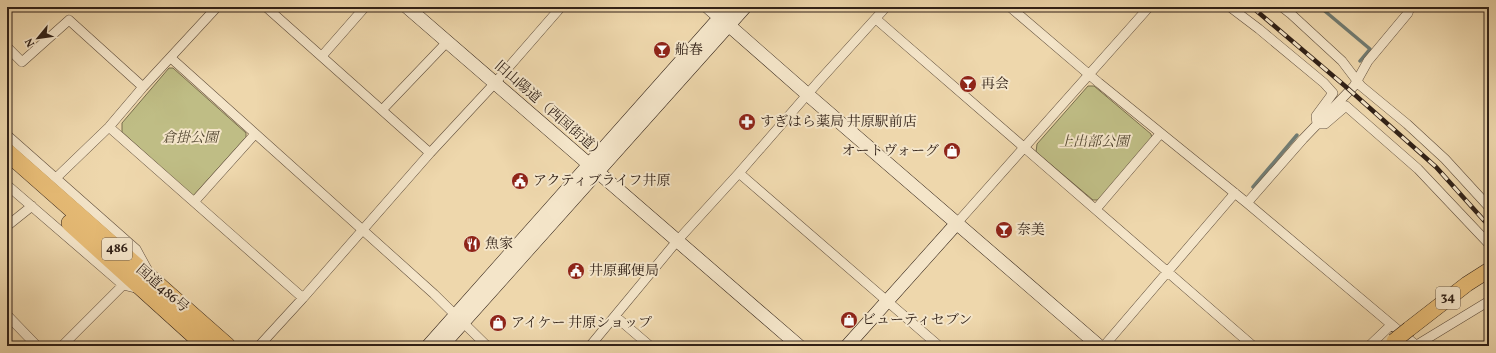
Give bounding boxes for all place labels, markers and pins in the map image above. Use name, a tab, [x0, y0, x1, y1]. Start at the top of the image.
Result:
bar icon: 船春	[652, 40, 672, 60]
place label: 船春	[675, 41, 703, 60]
bar icon: 再会	[958, 74, 978, 94]
place label: 再会	[981, 75, 1009, 94]
pharmacy icon: すぎはら薬局 井原駅前店	[737, 112, 757, 132]
place label: すぎはら薬局 井原駅前店	[760, 113, 917, 132]
shop icon: オートヴォーグ	[942, 141, 962, 161]
place label: オートヴォーグ	[842, 142, 939, 161]
public building icon: アクティブライフ井原	[510, 171, 530, 191]
place label: アクティブライフ井原	[533, 172, 671, 191]
bar icon: 奈美	[994, 220, 1014, 240]
place label: 奈美	[1017, 221, 1045, 240]
restaurant icon: 魚家	[462, 234, 482, 254]
place label: 魚家	[485, 235, 513, 254]
public building icon: 井原郵便局	[566, 261, 586, 281]
place label: 井原郵便局	[589, 262, 659, 281]
shop icon: ビューティセブン	[839, 310, 859, 330]
place label: ビューティセブン	[862, 311, 972, 330]
shop icon: アイケー 井原ショップ	[488, 313, 508, 333]
place label: アイケー 井原ショップ	[511, 314, 652, 333]

